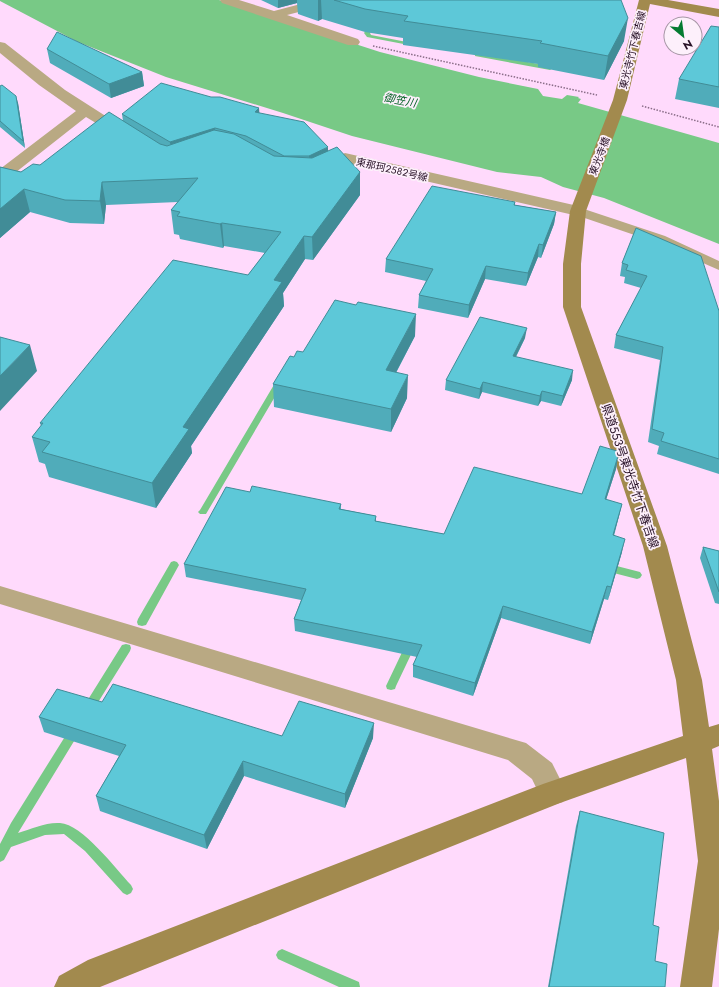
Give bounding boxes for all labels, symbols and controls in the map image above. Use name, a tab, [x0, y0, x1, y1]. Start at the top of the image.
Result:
street label: 東光寺竹下春吉線	[616, 9, 649, 91]
north arrow	[663, 16, 703, 56]
text: N	[680, 36, 696, 54]
water label: 御笠川	[382, 89, 419, 111]
street label: 東光寺橋	[585, 135, 614, 178]
street label: 東那珂２５８２号線	[355, 154, 429, 185]
street label: 県道553号東光寺竹下春吉線	[597, 401, 663, 551]

